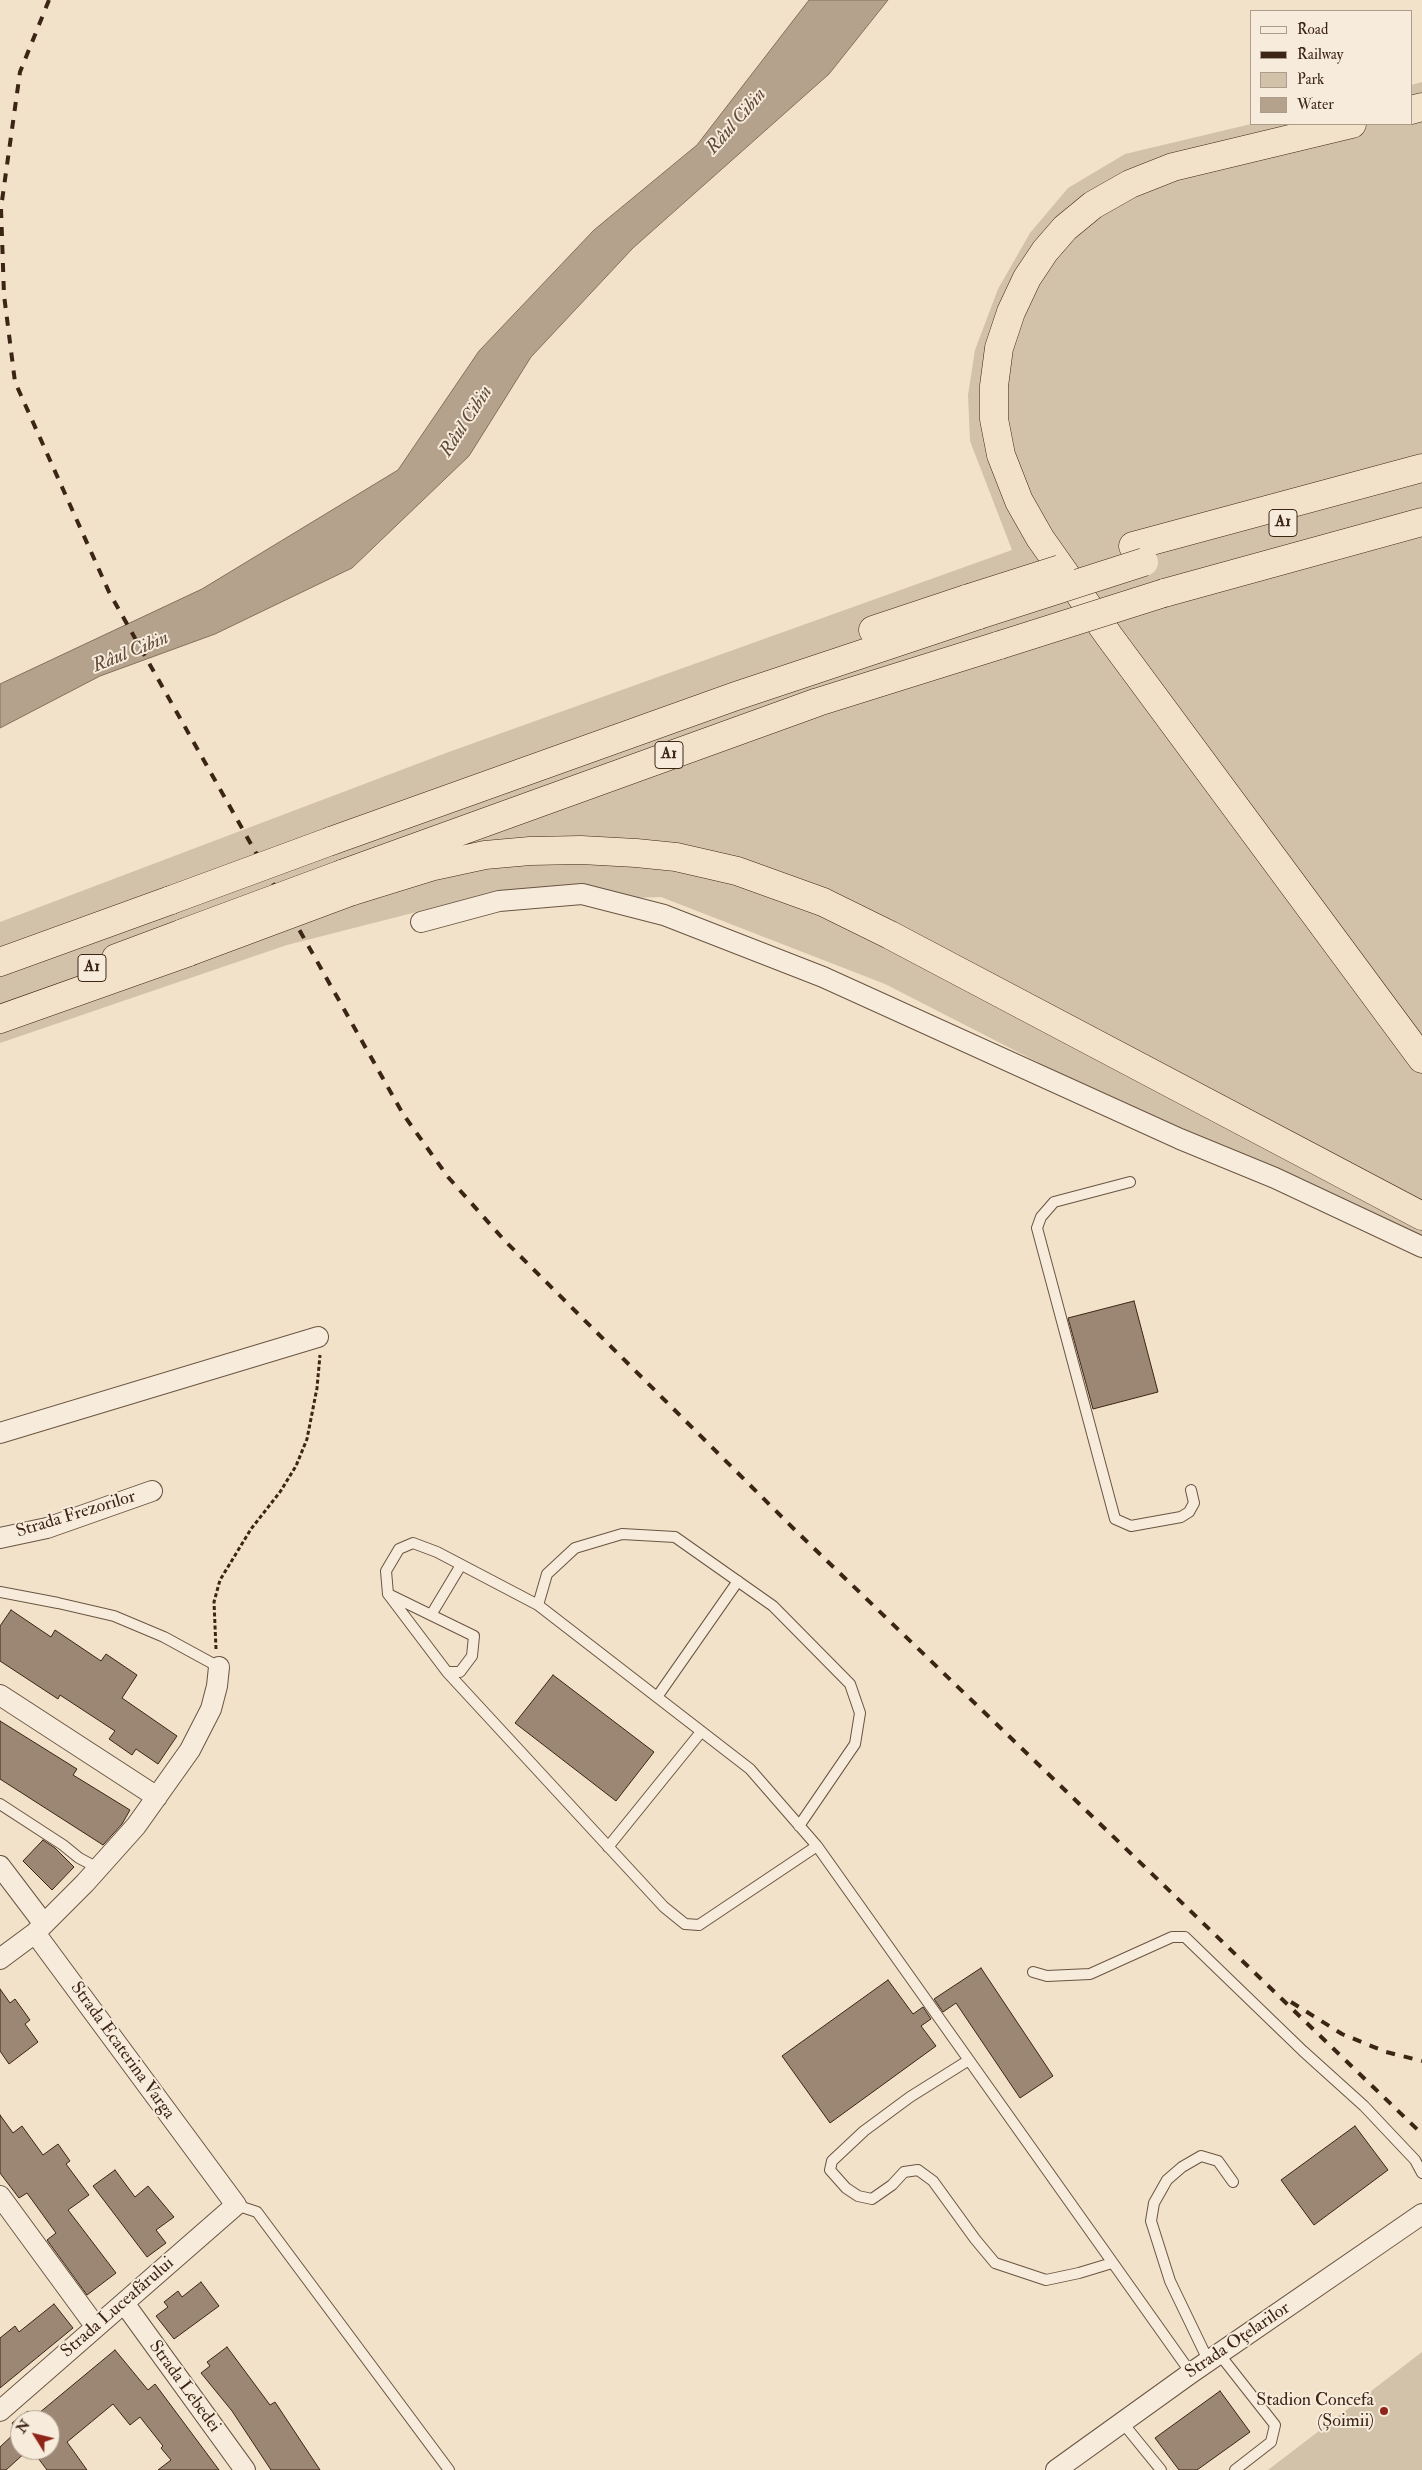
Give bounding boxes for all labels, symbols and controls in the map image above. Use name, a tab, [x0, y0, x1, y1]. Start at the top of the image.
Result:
legend	[1250, 10, 1412, 125]
text: Road	[1297, 20, 1328, 39]
text: Railway	[1297, 45, 1343, 64]
text: Park	[1297, 70, 1324, 89]
water label: Râul Cibin	[702, 84, 772, 160]
text: Water	[1297, 95, 1334, 114]
water label: Râul Cibin	[436, 382, 498, 462]
road number: A1	[1269, 509, 1297, 536]
water label: Râul Cibin	[90, 627, 172, 679]
road number: A1	[655, 742, 683, 768]
road number: A1	[78, 954, 106, 981]
street label: Strada Frezorilor	[14, 1487, 138, 1543]
street label: Strada Ecaterina Varga	[65, 1978, 179, 2124]
street label: Strada Luceafărului	[57, 2253, 179, 2363]
street label: Strada Oțelarilor	[1182, 2298, 1294, 2384]
street label: Strada Lebedei	[143, 2337, 225, 2437]
place label: Stadion Concefa (Șoimii)	[1256, 2390, 1374, 2432]
marker: Stadion Concefa (Șoimii)	[1378, 2405, 1390, 2417]
north arrow	[10, 2410, 60, 2460]
text: N	[13, 2416, 34, 2437]

